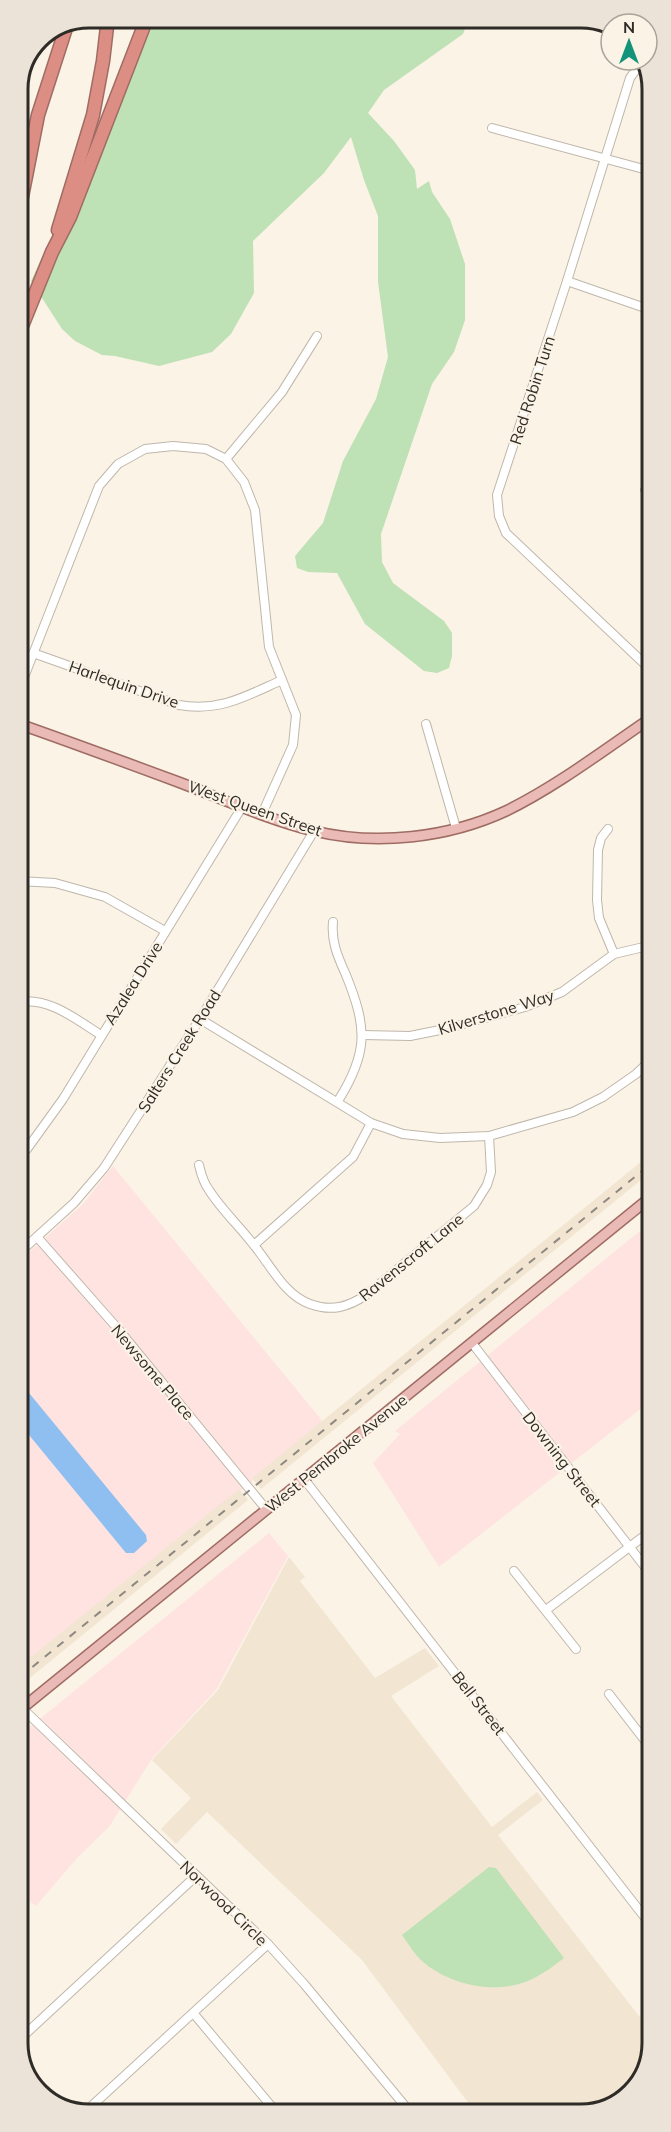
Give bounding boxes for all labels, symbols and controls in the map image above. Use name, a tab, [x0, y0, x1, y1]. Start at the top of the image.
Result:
north arrow	[599, 12, 659, 72]
text: N	[623, 17, 635, 37]
street label: Red Robin Turn	[505, 333, 559, 447]
street label: Harlequin Drive	[66, 656, 182, 712]
street label: West Queen Street	[186, 776, 325, 840]
street label: Azalea Drive	[99, 938, 167, 1028]
street label: Kilverstone Way	[436, 985, 557, 1039]
street label: Salters Creek Road	[133, 986, 225, 1116]
street label: Ravenscroft Lane	[355, 1209, 467, 1305]
street label: Newsome Place	[107, 1320, 199, 1424]
street label: West Pembroke Avenue	[261, 1390, 411, 1516]
street label: Downing Street	[519, 1407, 606, 1511]
street label: Bell Street	[448, 1667, 510, 1739]
street label: Norwood Circle	[176, 1856, 272, 1950]

